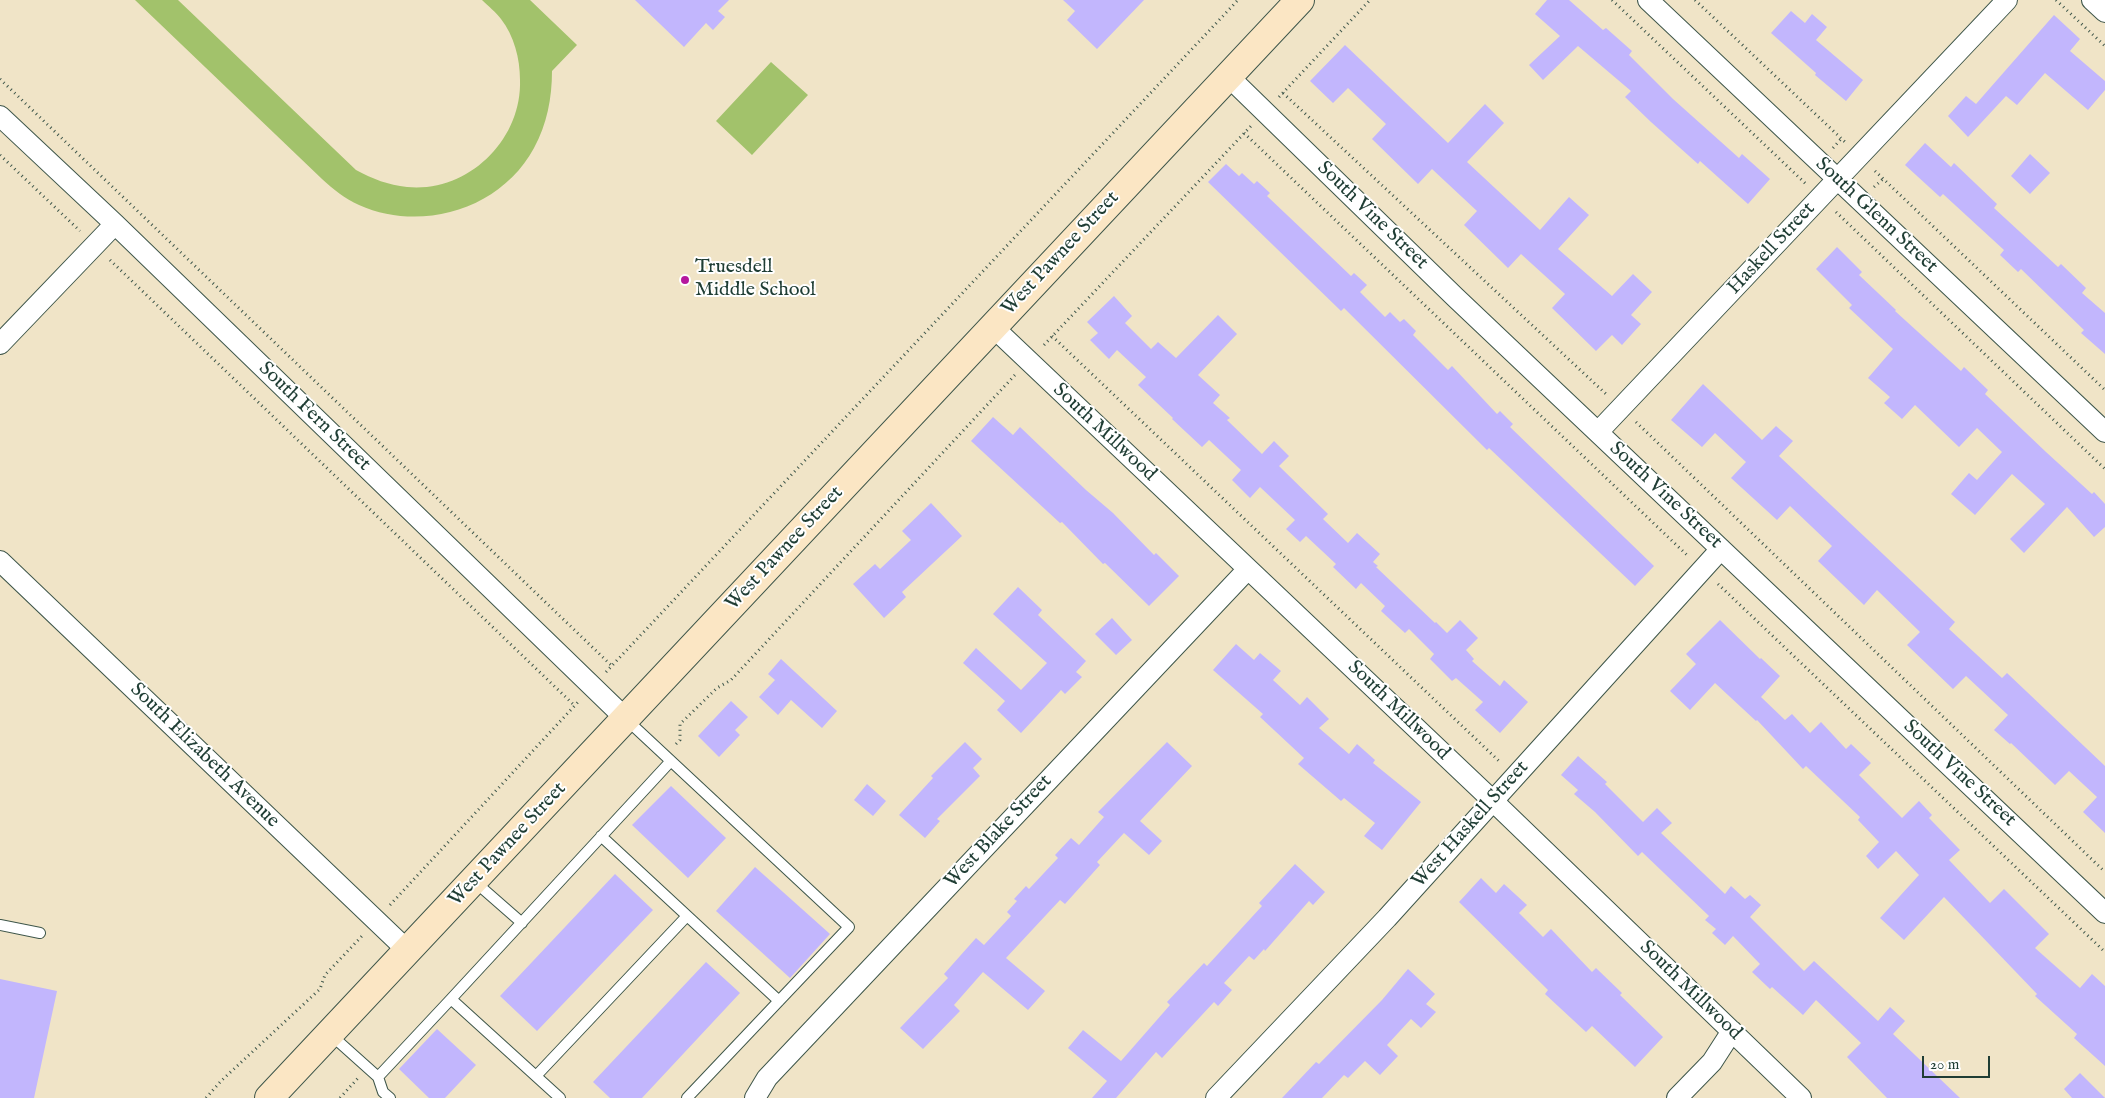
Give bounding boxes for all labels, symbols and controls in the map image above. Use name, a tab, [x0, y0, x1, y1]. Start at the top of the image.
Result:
street label: South Glenn Street	[1810, 153, 1942, 279]
street label: South Vine Street	[1311, 157, 1433, 275]
street label: West Pawnee Street	[997, 187, 1125, 321]
street label: Haskell Street	[1723, 198, 1821, 300]
place label: Truesdell Middle School	[695, 256, 816, 303]
marker: Truesdell Middle School	[679, 274, 691, 286]
street label: South Fern Street	[253, 357, 375, 477]
street label: South Millwood	[1047, 379, 1161, 487]
street label: South Vine Street	[1604, 438, 1726, 554]
street label: West Pawnee Street	[721, 482, 849, 616]
street label: South Millwood	[1342, 656, 1454, 766]
street label: South Elizabeth Avenue	[124, 678, 284, 834]
street label: South Vine Street	[1898, 716, 2020, 832]
street label: West Haskell Street	[1408, 756, 1534, 894]
street label: West Blake Street	[940, 770, 1058, 894]
street label: West Pawnee Street	[444, 778, 572, 912]
street label: South Millwood	[1634, 936, 1746, 1046]
scale bar	[1925, 1046, 1992, 1078]
text: 20 m	[1930, 1055, 1959, 1074]

